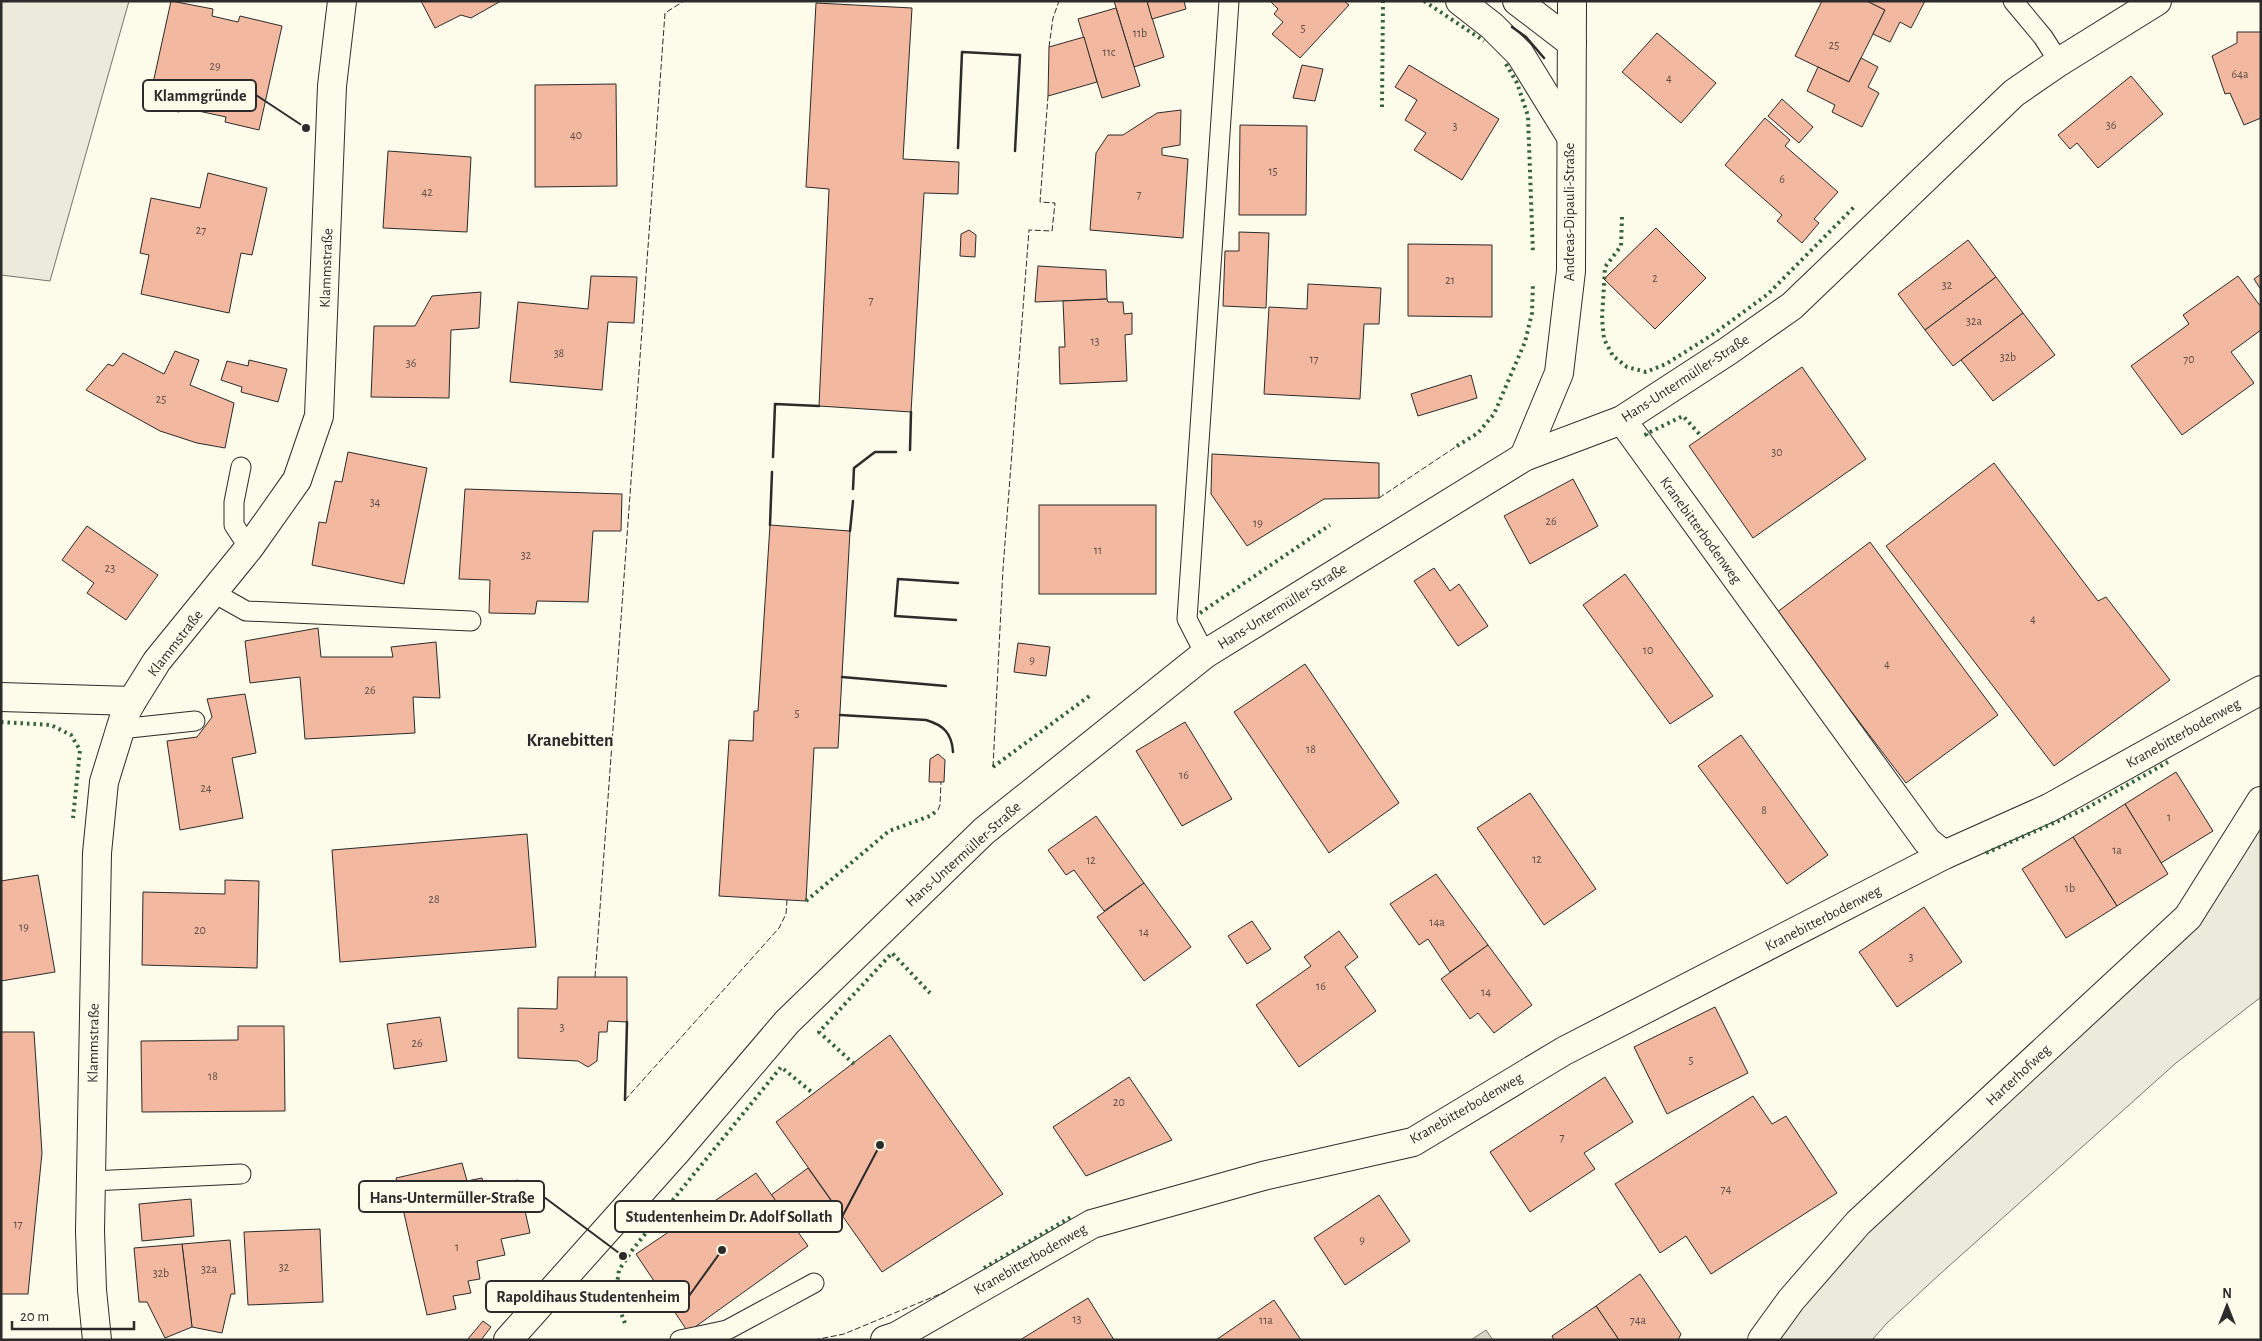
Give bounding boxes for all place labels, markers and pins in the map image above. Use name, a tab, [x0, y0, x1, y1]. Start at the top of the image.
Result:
callout: Klammgründe	[143, 80, 256, 111]
callout: Hans-Untermüller-Straße	[359, 1181, 544, 1212]
callout: Studentenheim Dr. Adolf Sollath	[615, 1201, 842, 1232]
callout: Rapoldihaus Studentenheim	[486, 1281, 689, 1312]

